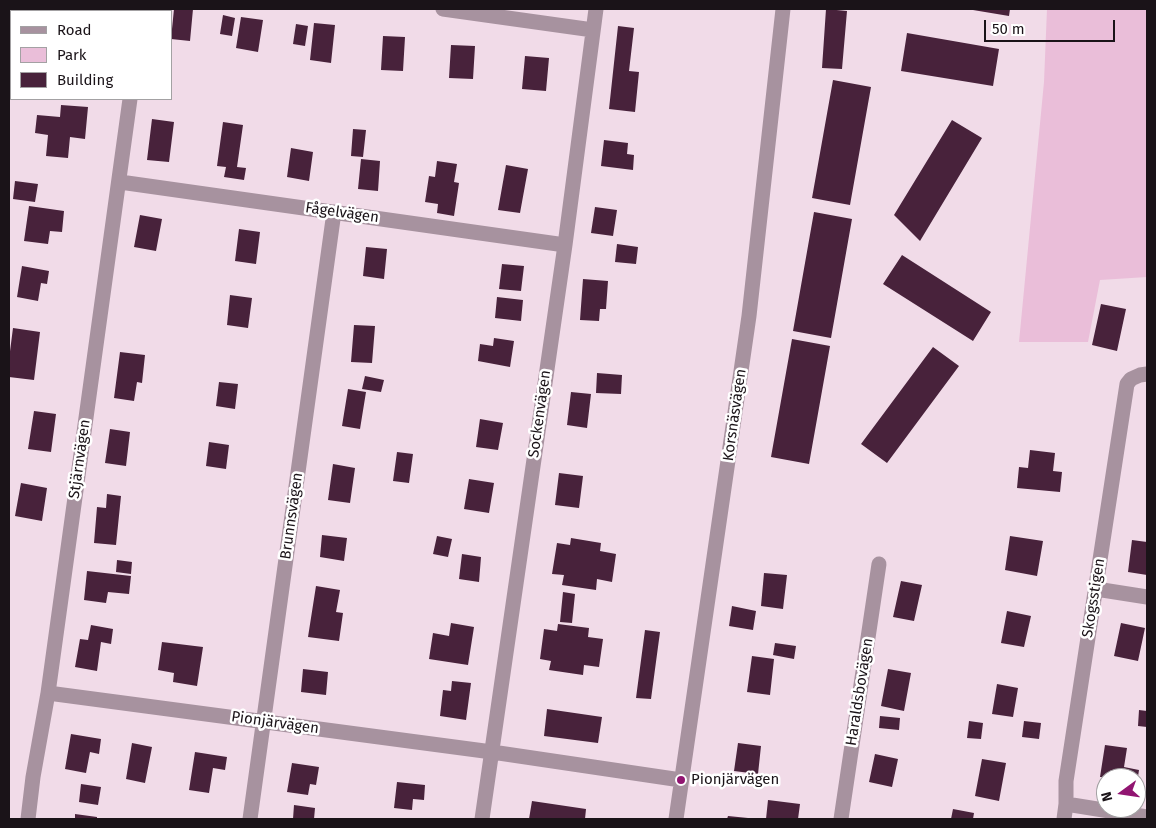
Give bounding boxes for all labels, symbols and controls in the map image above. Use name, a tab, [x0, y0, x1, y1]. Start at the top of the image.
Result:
legend	[10, 10, 172, 100]
scale bar	[986, 10, 1117, 42]
text: 50 m	[992, 20, 1025, 38]
text: Road	[57, 21, 92, 39]
text: Park	[57, 46, 87, 64]
text: Building	[57, 71, 113, 89]
street label: Fågelvägen	[304, 199, 380, 227]
street label: Korsnäsvägen	[720, 368, 750, 462]
street label: Sockenvägen	[525, 369, 555, 459]
street label: Stjärnvägen	[66, 418, 94, 500]
street label: Brunnsvägen	[277, 471, 307, 561]
street label: Skogsstigen	[1079, 557, 1109, 639]
street label: Haraldsbovägen	[843, 637, 877, 747]
street label: Pionjärvägen	[230, 708, 320, 738]
north arrow	[1096, 768, 1146, 818]
place label: Pionjärvägen	[691, 771, 779, 789]
marker: Pionjärvägen	[675, 774, 687, 786]
text: N	[1098, 790, 1116, 803]

